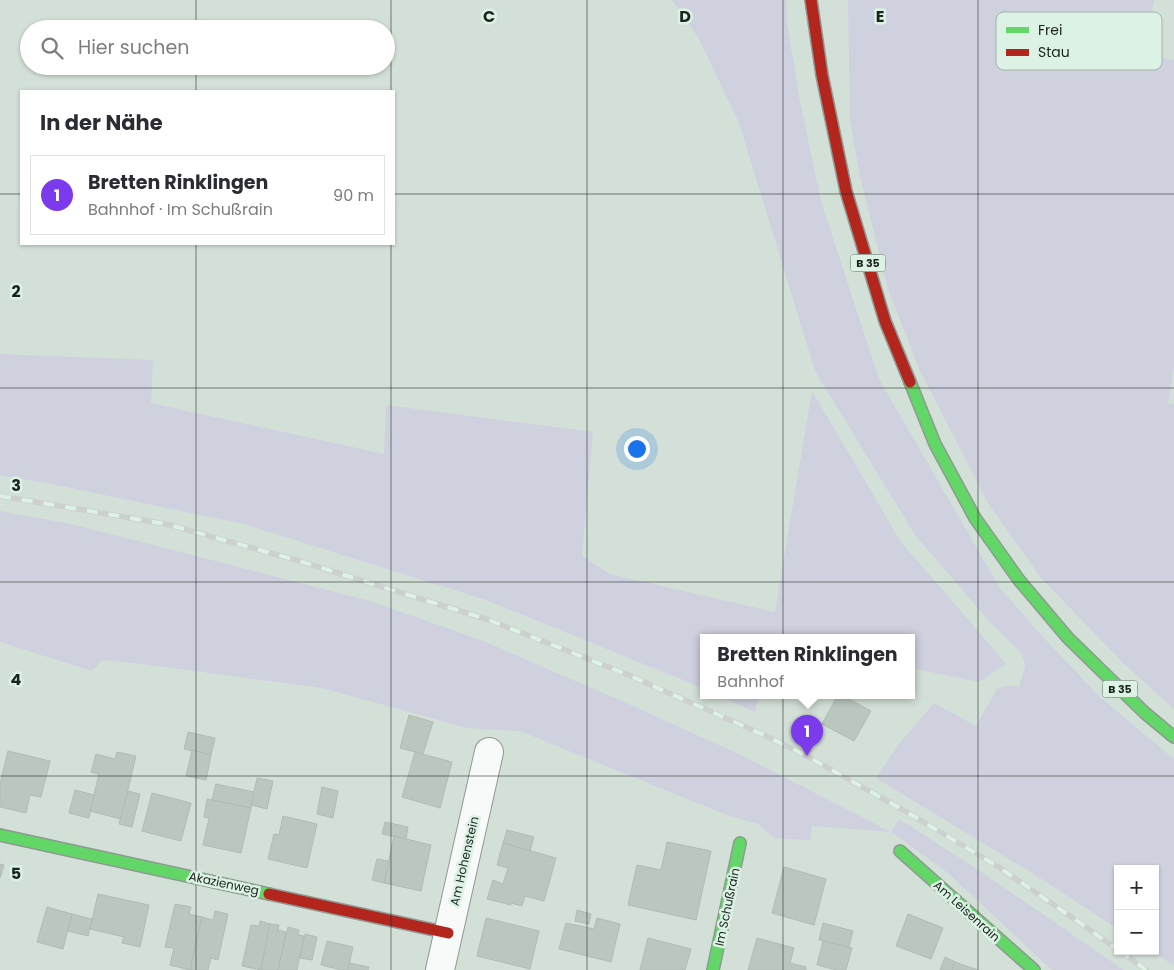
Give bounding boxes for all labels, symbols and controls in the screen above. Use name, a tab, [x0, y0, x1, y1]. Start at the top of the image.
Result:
text: C	[483, 5, 495, 28]
text: D	[679, 5, 691, 28]
text: E	[876, 5, 884, 28]
legend	[996, 12, 1162, 70]
search box	[20, 20, 395, 75]
text: Frei	[1038, 20, 1062, 40]
icon: search	[38, 34, 66, 62]
text: Hier suchen	[78, 34, 189, 61]
text: Stau	[1038, 42, 1070, 62]
text: In der Nähe	[40, 108, 163, 137]
text: Bretten Rinklingen	[88, 169, 268, 196]
text: 1	[54, 184, 60, 207]
text: 90 m	[333, 184, 374, 207]
text: Bahnhof · Im Schußrain	[88, 198, 273, 221]
road number: B 35	[850, 254, 886, 272]
text: 2	[11, 280, 21, 303]
your location	[624, 436, 650, 462]
text: 3	[11, 474, 21, 497]
popup	[700, 634, 915, 699]
text: Bretten Rinklingen	[717, 641, 898, 668]
text: 4	[11, 668, 22, 691]
text: Bahnhof	[717, 670, 784, 693]
road number: B 35	[1102, 681, 1138, 698]
pin: 1	[791, 715, 823, 756]
street label: Am Hohenstein	[445, 815, 483, 907]
text: 5	[11, 862, 21, 885]
map controls	[1114, 865, 1159, 955]
button: +	[1114, 865, 1159, 910]
street label: Im Schußrain	[710, 866, 744, 948]
street label: Akazienweg	[187, 867, 261, 899]
street label: Am Leisenrain	[930, 877, 1004, 945]
button: −	[1114, 910, 1159, 955]

